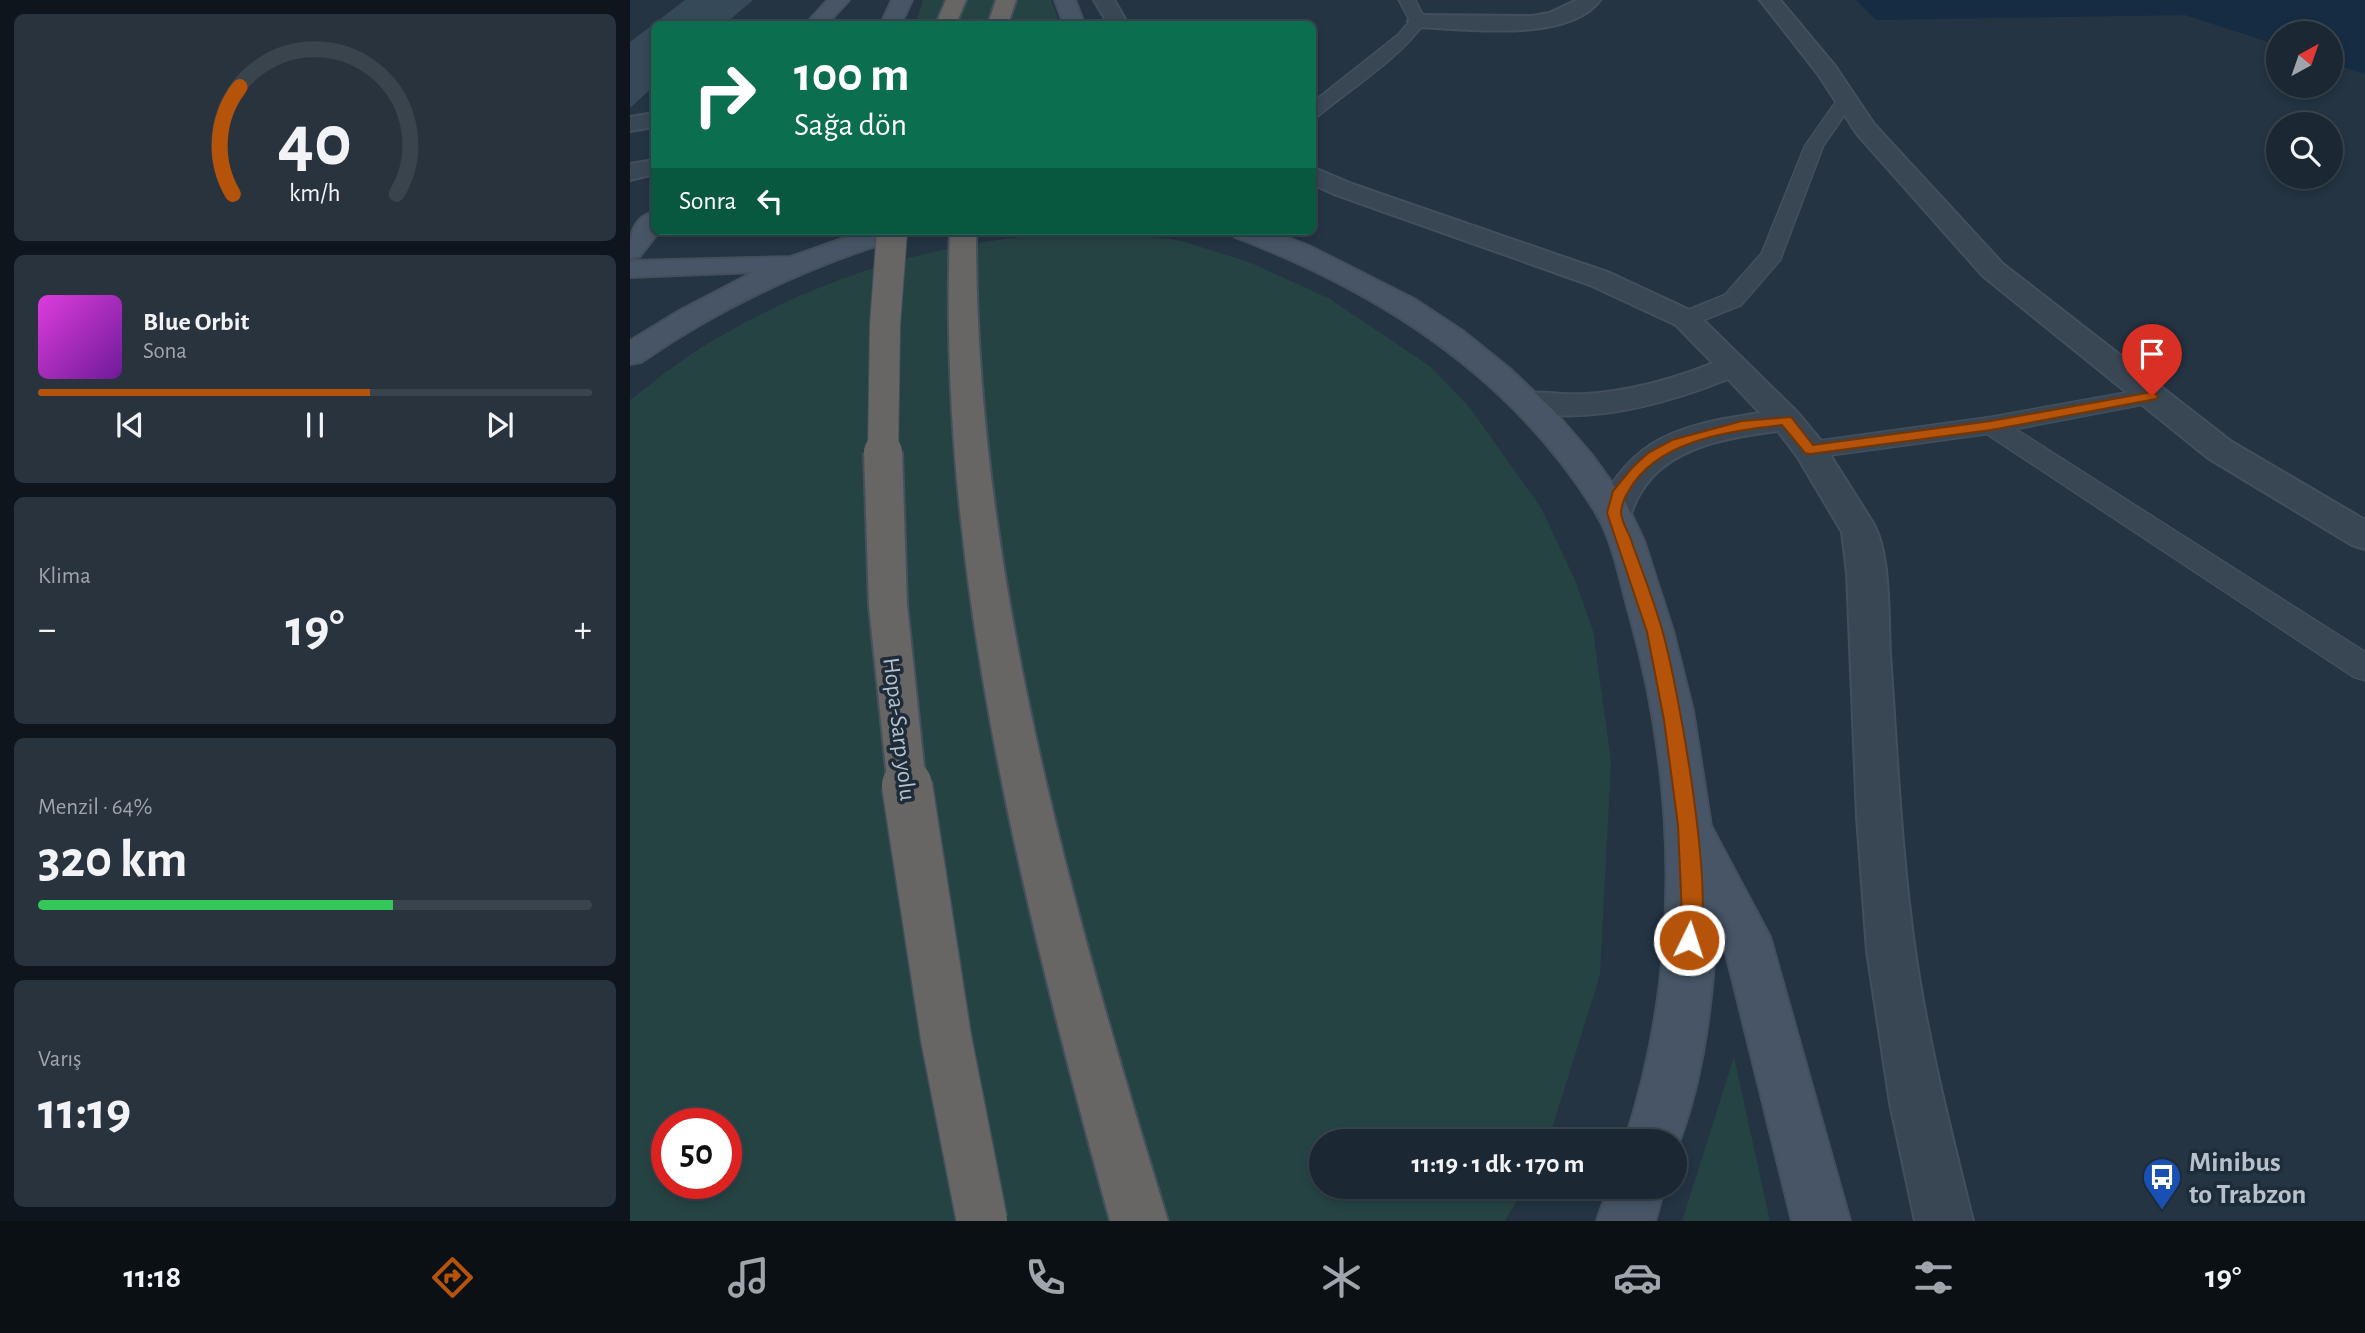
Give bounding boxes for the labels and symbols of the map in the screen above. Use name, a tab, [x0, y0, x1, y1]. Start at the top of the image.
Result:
north arrow	[2266, 21, 2343, 98]
pin	[2122, 324, 2182, 396]
street label: Hopa-Sarp yolu	[878, 656, 920, 802]
position arrow	[1652, 903, 1726, 977]
speed limit sign: 50	[651, 1108, 742, 1199]
place label: Minibus to Trabzon	[2189, 1149, 2306, 1209]
bus stop icon: Minibus to Trabzon	[2141, 1156, 2183, 1211]

